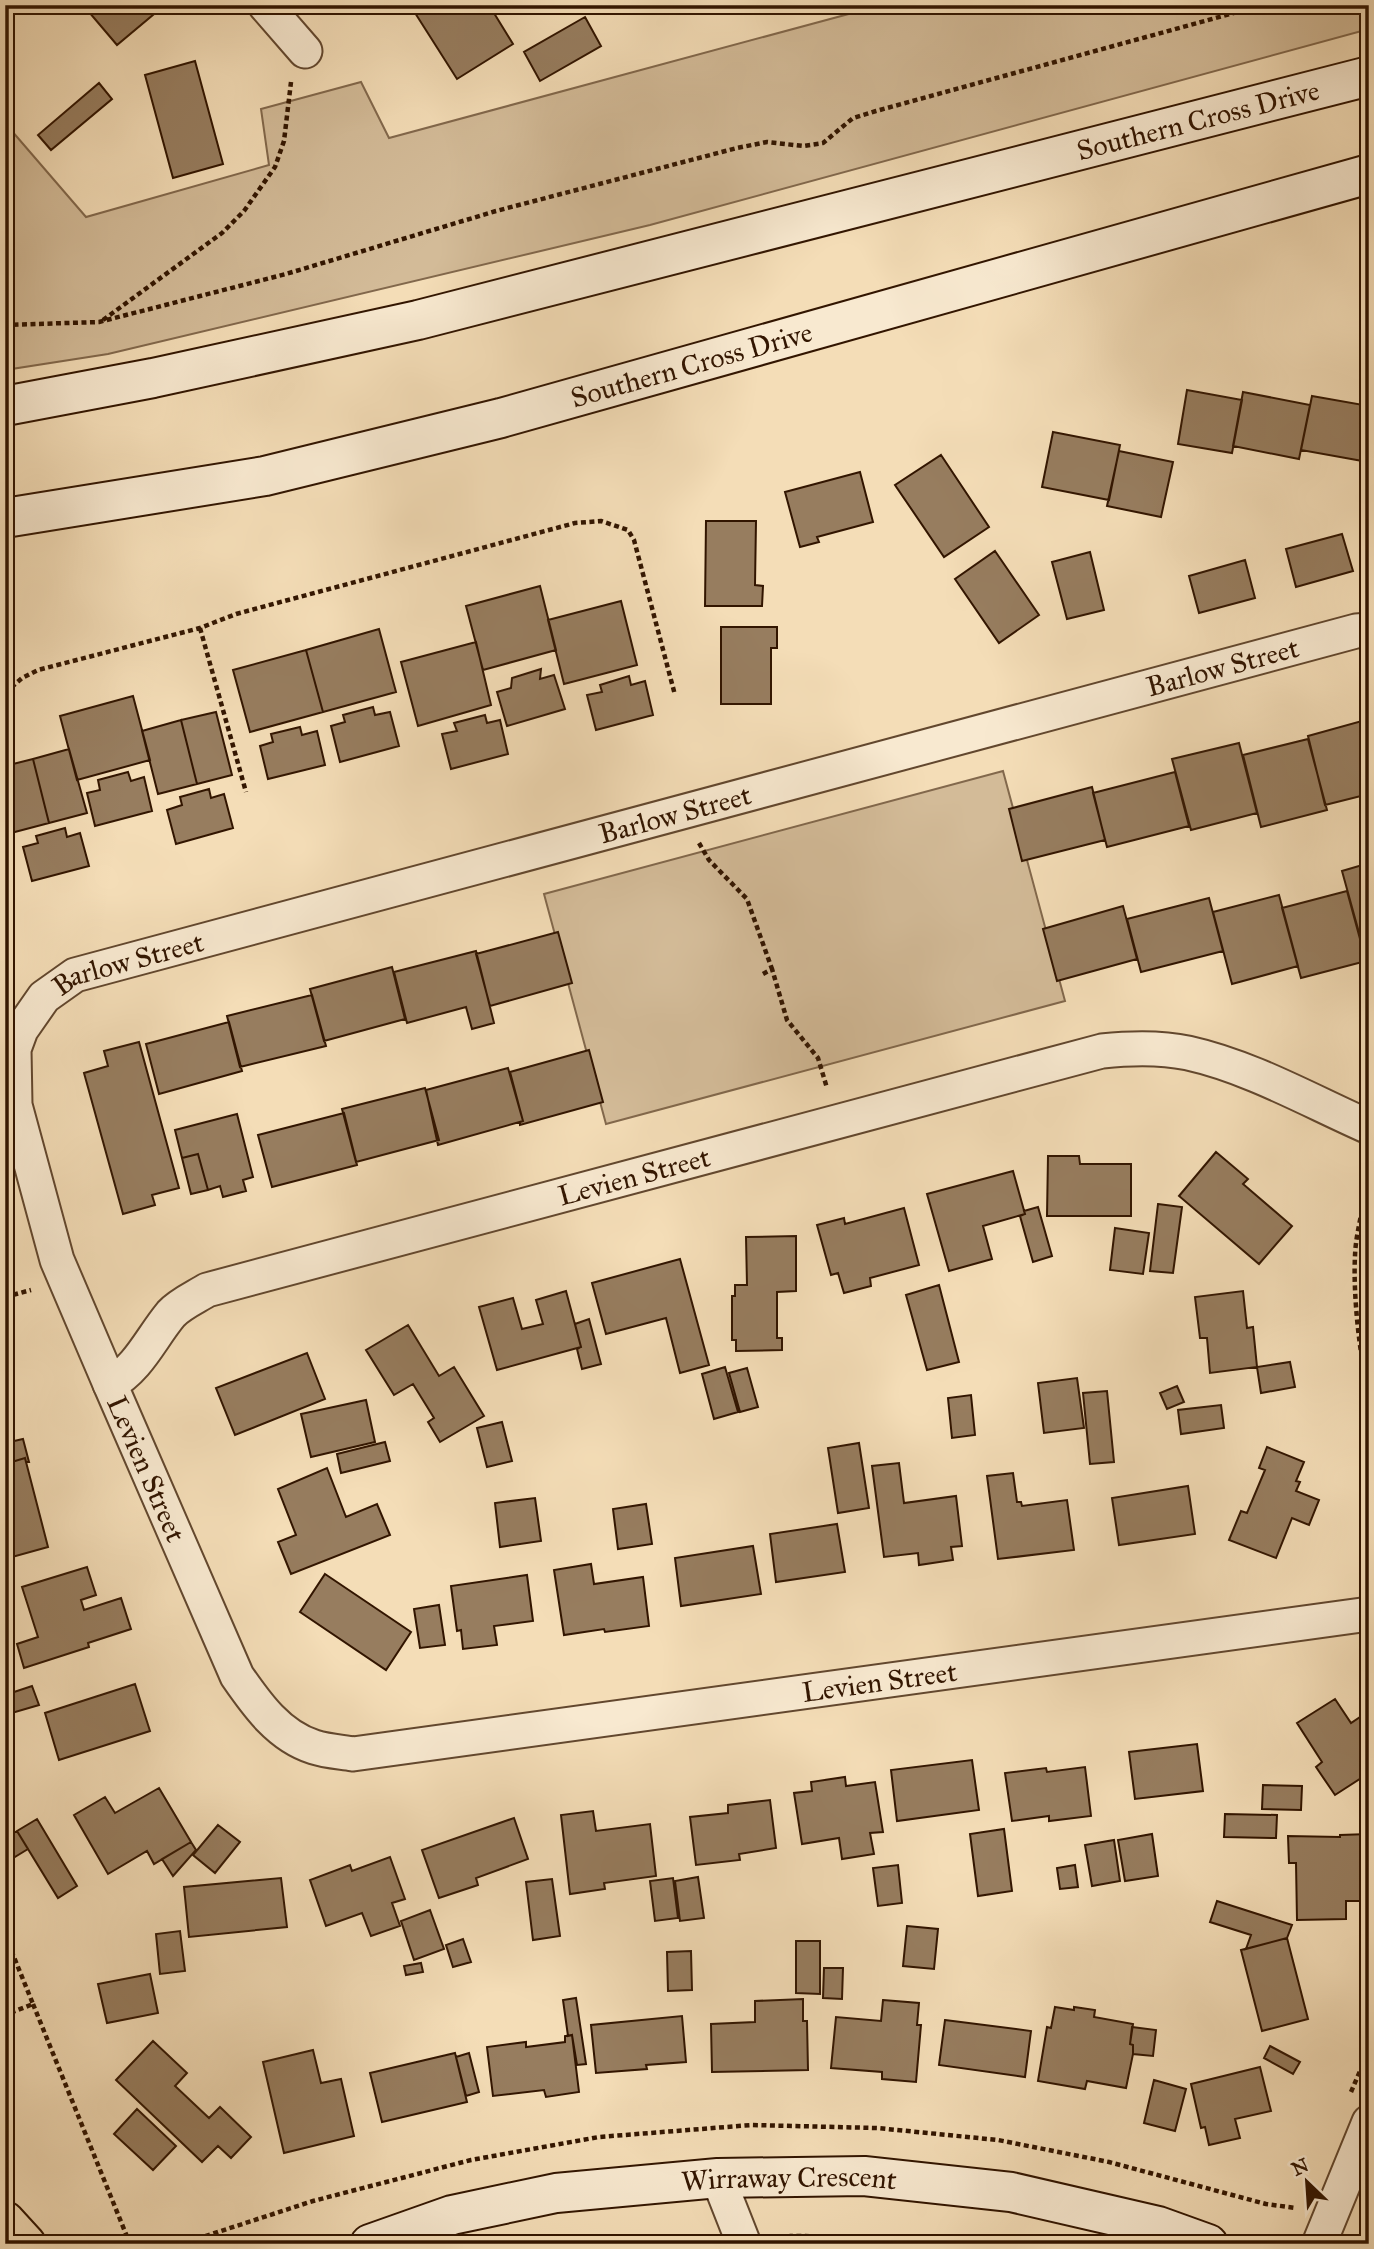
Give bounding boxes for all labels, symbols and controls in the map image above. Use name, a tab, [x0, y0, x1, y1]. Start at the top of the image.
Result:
street label: Southern Cross Drive	[1073, 72, 1323, 168]
street label: Southern Cross Drive	[567, 314, 816, 416]
street label: Barlow Street	[1142, 630, 1303, 705]
street label: Barlow Street	[595, 777, 755, 852]
street label: Barlow Street	[45, 924, 207, 1004]
street label: Levien Street	[554, 1139, 714, 1214]
street label: Levien Street	[99, 1390, 193, 1547]
street label: Levien Street	[800, 1654, 959, 1710]
north arrow	[1272, 2148, 1342, 2218]
text: N	[1288, 2153, 1312, 2181]
street label: Wirraway Crescent	[680, 2159, 899, 2199]

